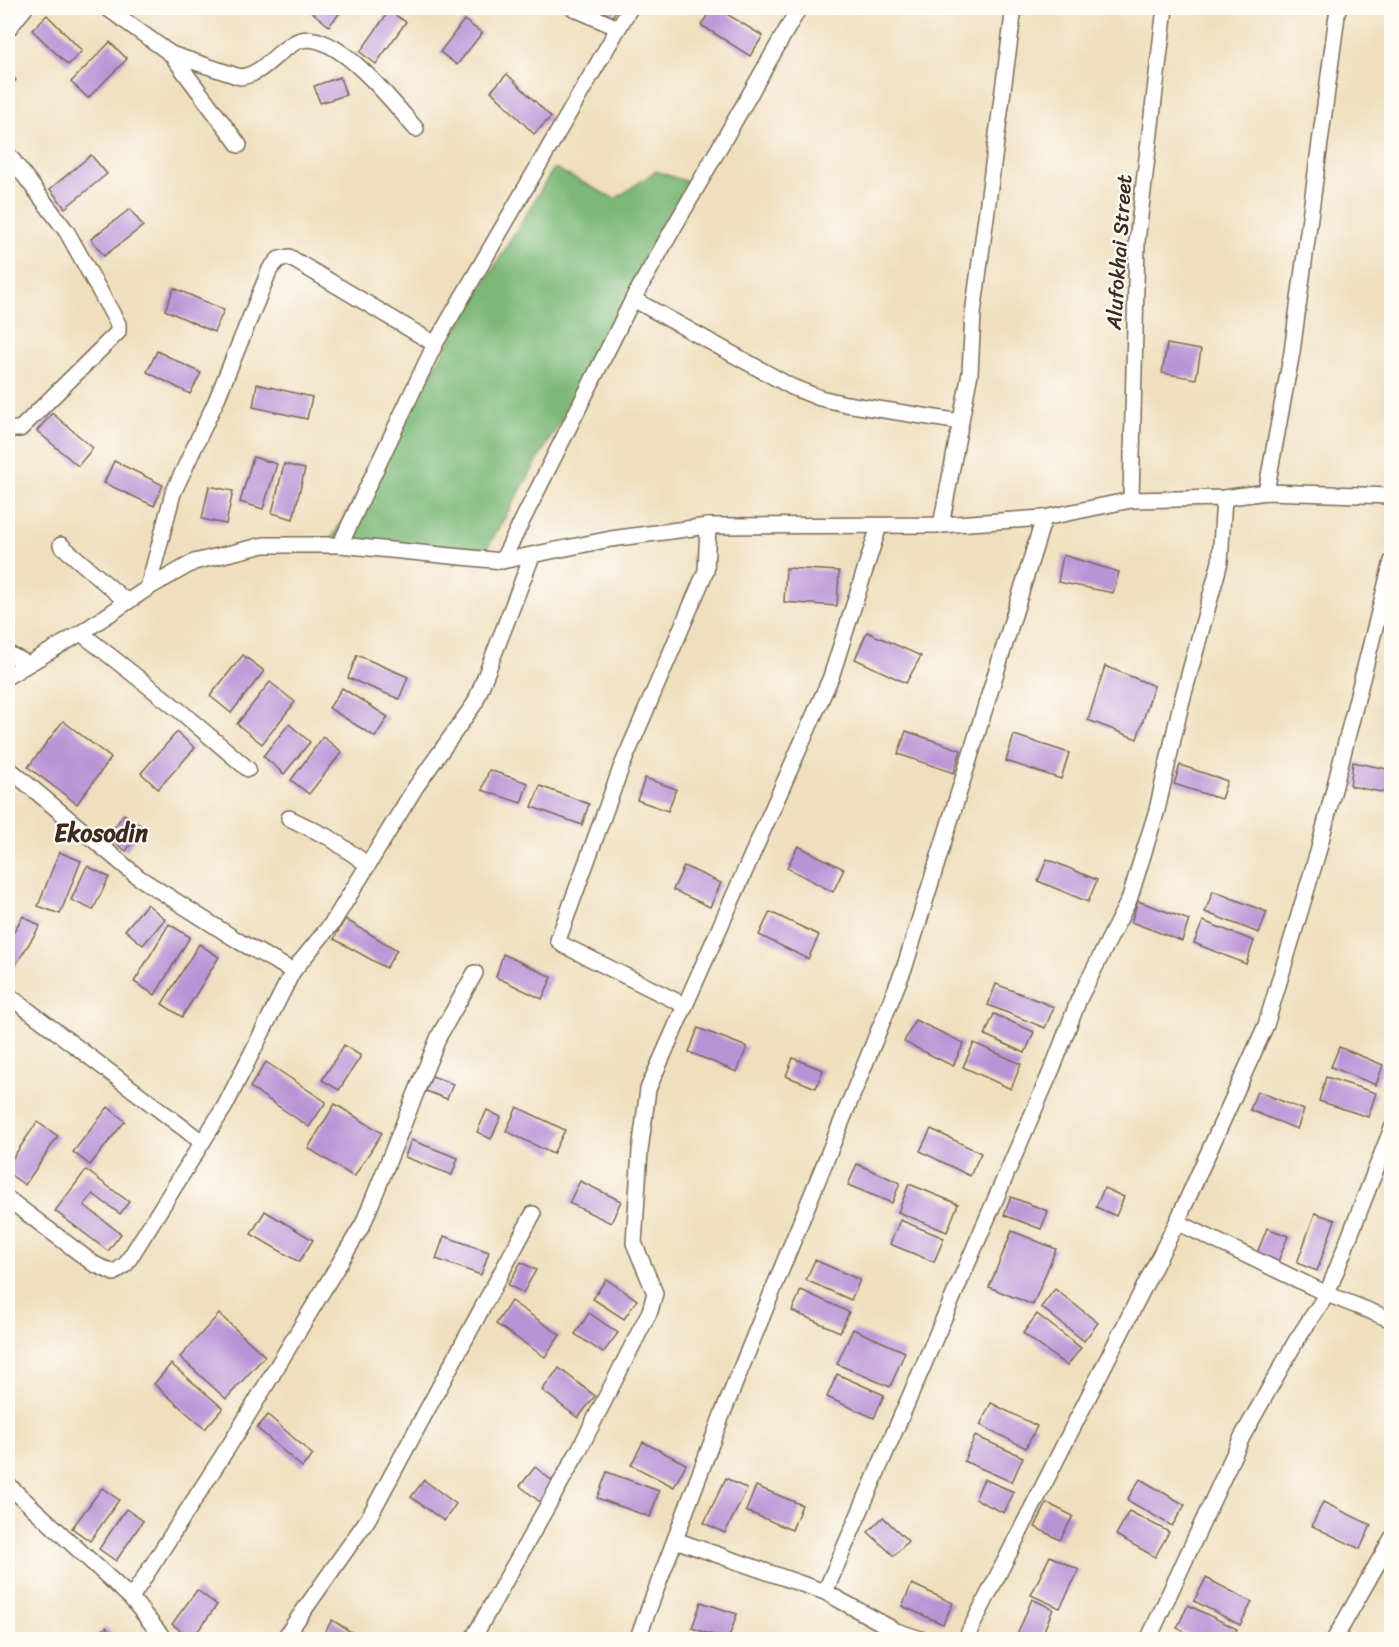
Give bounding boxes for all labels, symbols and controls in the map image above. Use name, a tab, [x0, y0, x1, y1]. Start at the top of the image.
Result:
street label: Alufokhai Street	[1095, 173, 1143, 332]
district label: Ekosodin	[54, 812, 148, 854]

